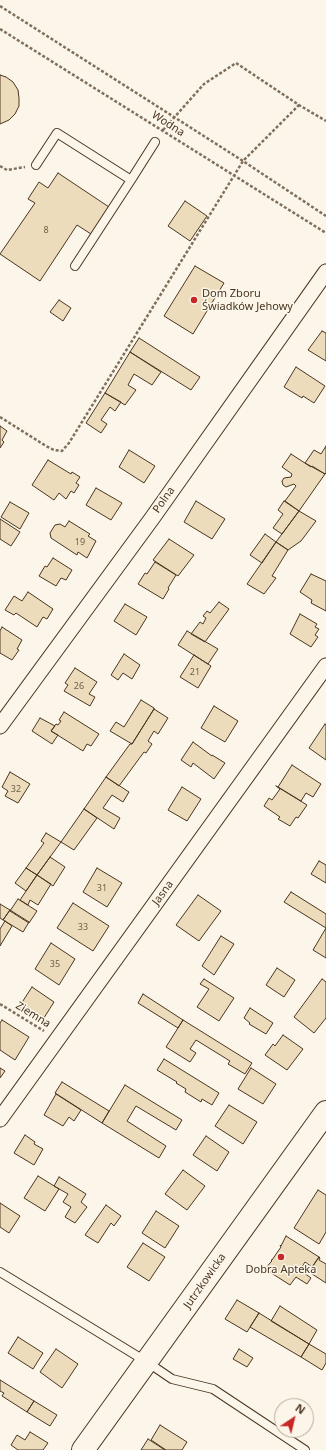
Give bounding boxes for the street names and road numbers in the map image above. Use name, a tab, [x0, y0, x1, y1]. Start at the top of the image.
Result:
street label: Wodna	[149, 109, 187, 139]
street label: Polna	[150, 484, 178, 516]
street label: Jasna	[150, 878, 176, 908]
street label: Ziemna	[13, 999, 53, 1031]
street label: Jutrzkowicka	[181, 1251, 229, 1311]

